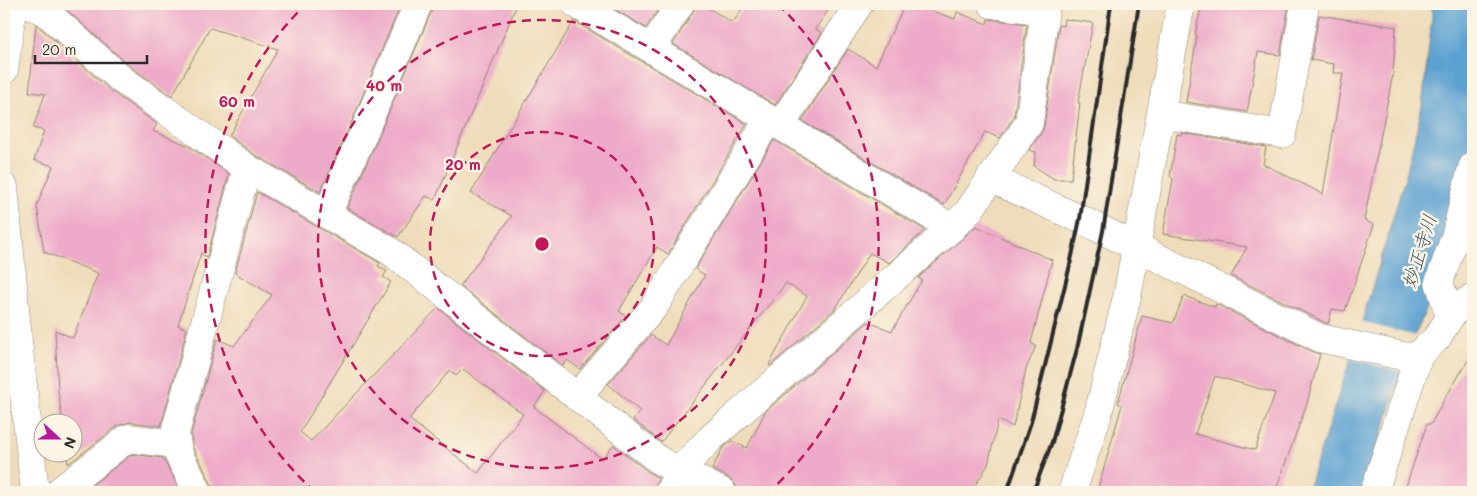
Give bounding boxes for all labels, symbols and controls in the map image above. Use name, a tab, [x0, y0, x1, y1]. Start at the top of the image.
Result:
scale bar	[35, 32, 148, 64]
text: 20 m	[42, 39, 76, 59]
text: 40 m	[366, 75, 402, 95]
text: 60 m	[219, 91, 255, 111]
text: 20 m	[445, 154, 481, 174]
water label: 妙正寺川	[1395, 211, 1442, 291]
centre of rings	[533, 235, 551, 253]
north arrow	[32, 414, 82, 464]
text: N	[60, 434, 81, 451]

